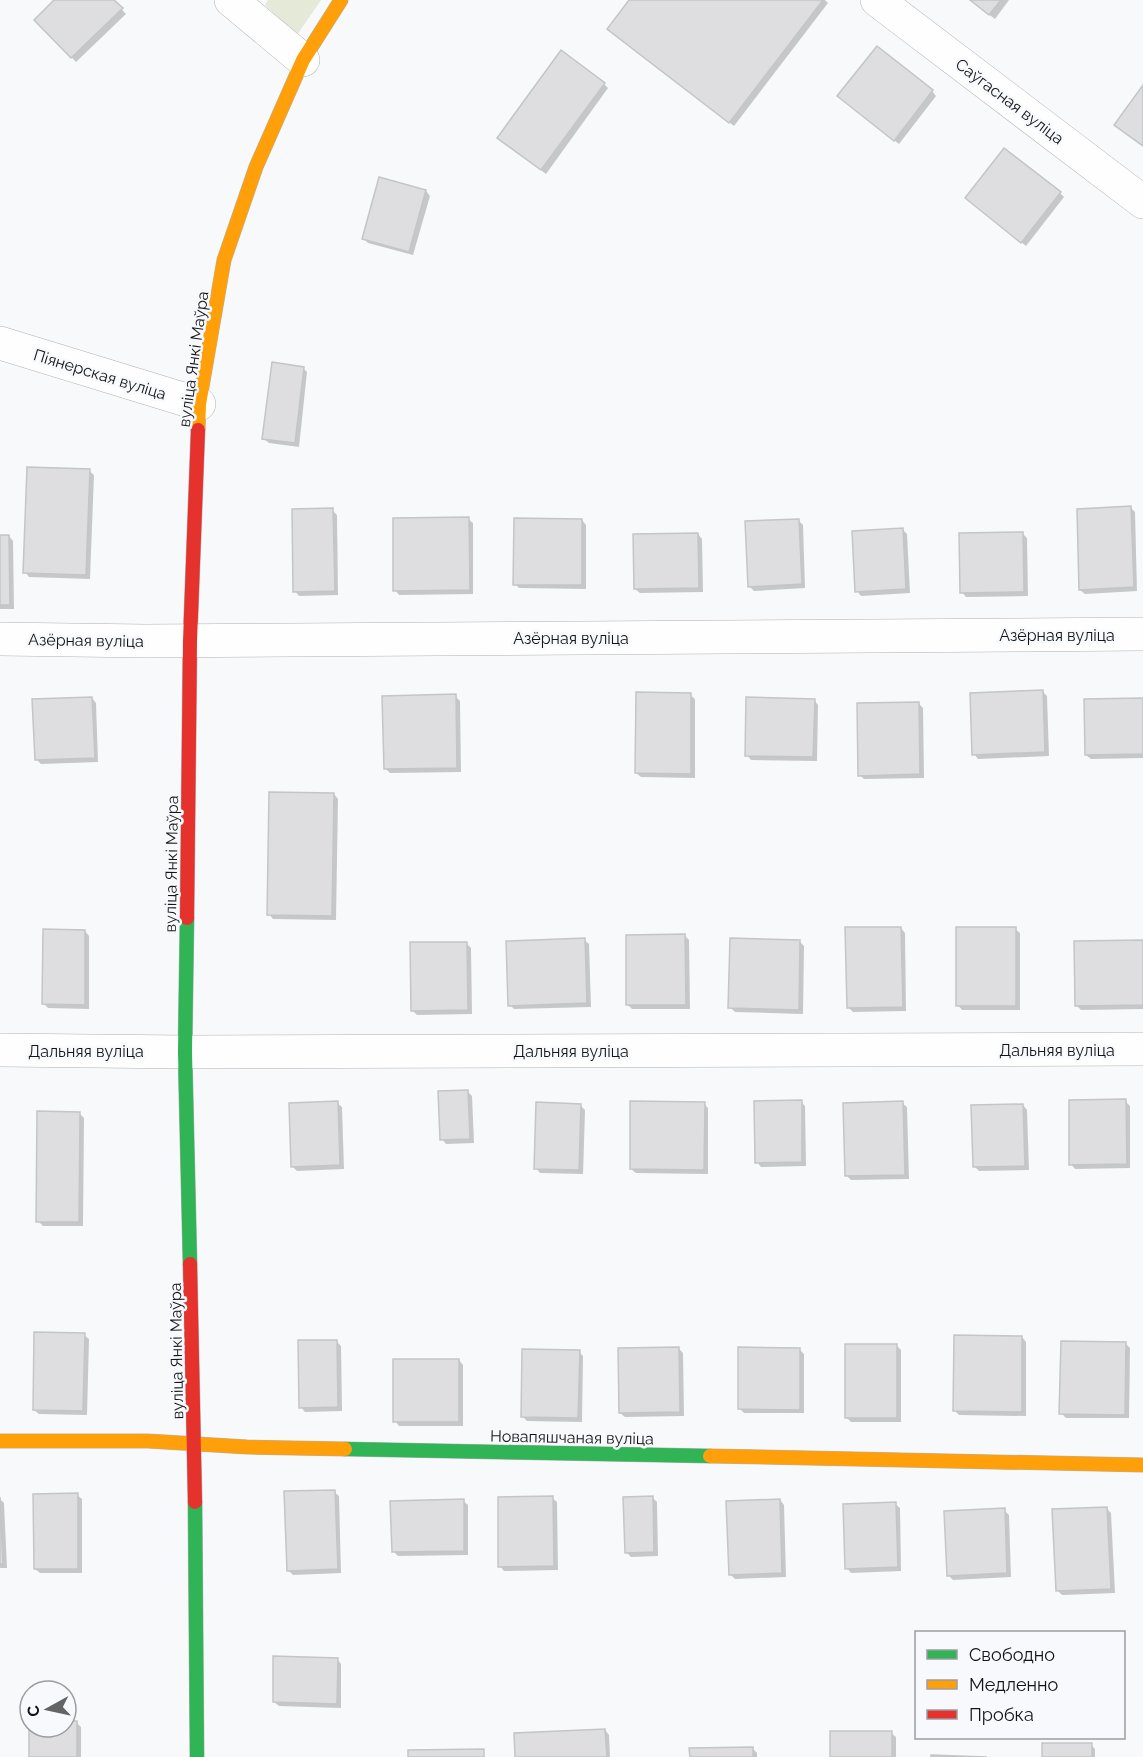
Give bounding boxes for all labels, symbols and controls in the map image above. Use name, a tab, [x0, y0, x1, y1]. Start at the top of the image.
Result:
street label: Саўгасная вуліца	[952, 55, 1067, 148]
street label: вуліца Янкі Маўра	[175, 290, 212, 428]
street label: Піянерская вуліца	[31, 345, 169, 404]
street label: Азёрная вуліца	[999, 626, 1115, 645]
street label: Азёрная вуліца	[513, 629, 629, 648]
street label: Азёрная вуліца	[28, 630, 144, 651]
street label: вуліца Янкі Маўра	[161, 795, 182, 933]
street label: Дальняя вуліца	[999, 1041, 1115, 1060]
street label: Дальняя вуліца	[28, 1042, 144, 1061]
street label: Дальняя вуліца	[513, 1042, 629, 1061]
street label: вуліца Янкі Маўра	[166, 1282, 187, 1420]
street label: Новапяшчаная вуліца	[490, 1427, 654, 1448]
legend	[915, 1631, 1125, 1739]
text: Свободно	[969, 1644, 1055, 1665]
text: Медленно	[969, 1674, 1058, 1695]
north arrow	[18, 1679, 78, 1739]
text: С	[23, 1704, 44, 1718]
text: Пробка	[969, 1704, 1034, 1725]

